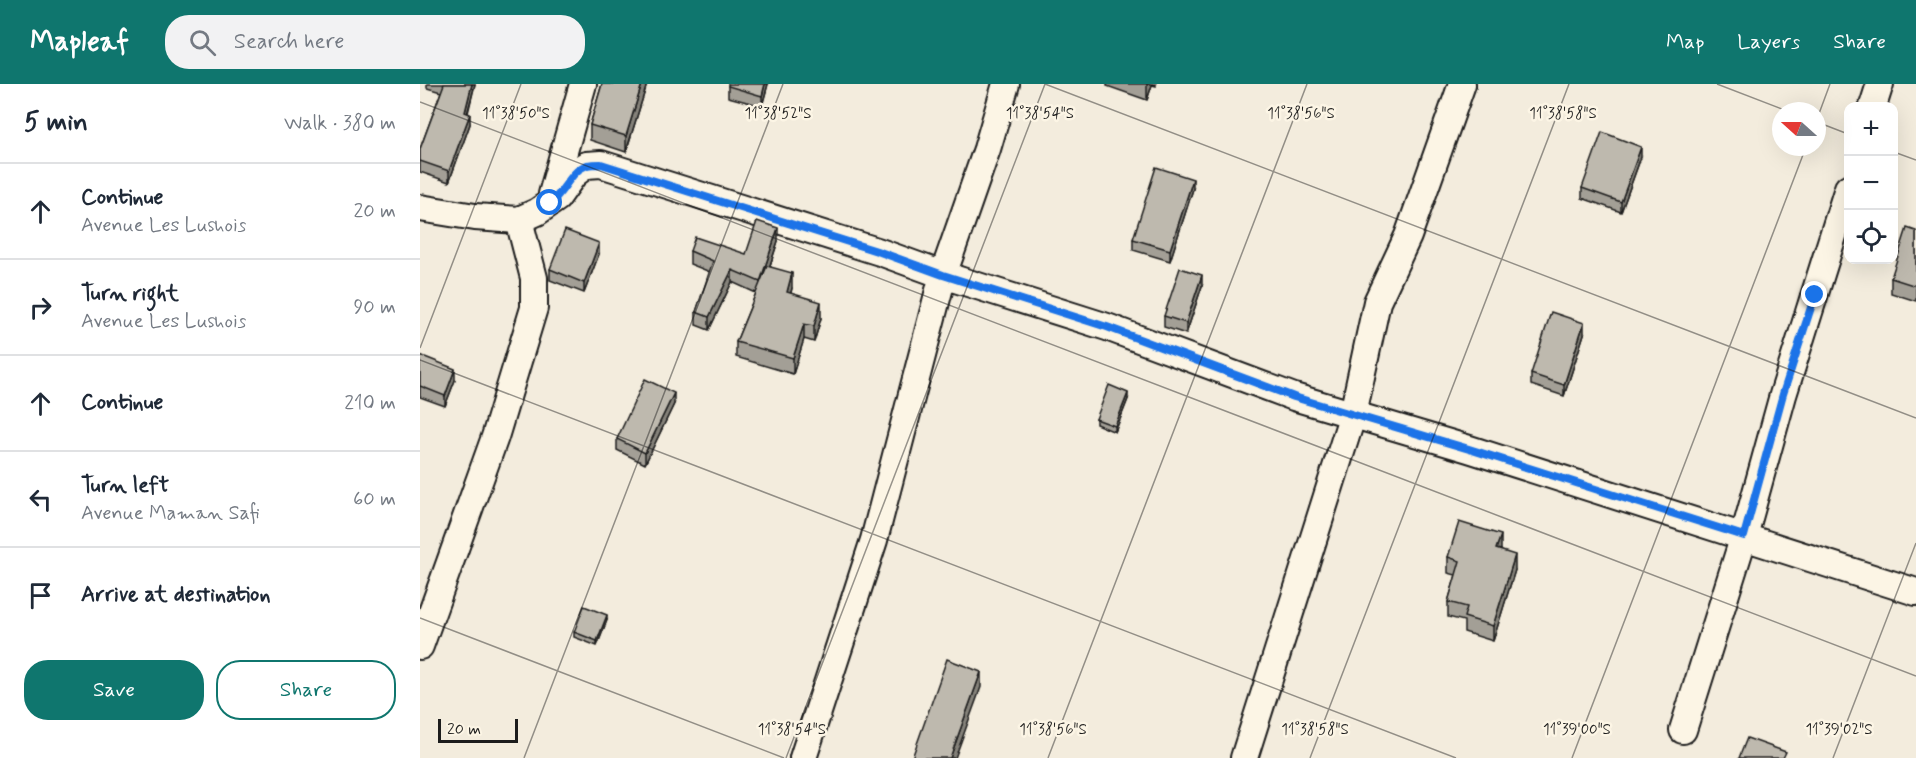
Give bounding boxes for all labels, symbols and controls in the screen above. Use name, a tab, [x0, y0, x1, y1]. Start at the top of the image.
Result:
search box	[165, 15, 585, 69]
text: Mapleaf	[30, 24, 129, 61]
icon: search	[186, 26, 219, 59]
text: Search here	[234, 28, 344, 56]
text: Map	[1666, 28, 1704, 56]
text: Layers	[1737, 28, 1800, 56]
text: Share	[1833, 28, 1886, 56]
north arrow	[1772, 102, 1826, 156]
map controls	[1844, 102, 1898, 264]
button: +	[1844, 102, 1898, 156]
text: 11°38'50"S	[482, 104, 550, 124]
text: 11°38'52"S	[744, 104, 812, 124]
text: 11°38'54"S	[1006, 104, 1074, 124]
text: 11°38'56"S	[1267, 104, 1335, 124]
text: 11°38'58"S	[1529, 104, 1597, 124]
text: 5 min	[24, 106, 88, 140]
text: Walk · 380 m	[284, 110, 396, 137]
button: −	[1844, 156, 1898, 210]
text: Continue	[81, 184, 163, 212]
route start	[536, 189, 562, 215]
icon: ahead	[24, 195, 57, 228]
text: 20 m	[353, 198, 396, 225]
button: locate	[1844, 210, 1898, 264]
text: Avenue Les Lushois	[81, 212, 246, 239]
text: Turn right	[81, 280, 179, 308]
route end	[1801, 281, 1827, 307]
icon: right	[24, 291, 57, 324]
text: 90 m	[353, 294, 396, 321]
text: Avenue Les Lushois	[81, 308, 246, 335]
icon: ahead	[24, 387, 57, 420]
text: Continue	[81, 389, 163, 417]
text: 210 m	[344, 390, 396, 417]
text: Turn left	[81, 472, 169, 500]
icon: left	[24, 483, 57, 516]
text: 60 m	[353, 486, 396, 513]
text: Avenue Maman Safi	[81, 500, 260, 527]
icon: arrive	[24, 579, 57, 612]
text: Arrive at destination	[81, 581, 271, 609]
button: Save	[24, 660, 204, 720]
button: Share	[216, 660, 396, 720]
scale bar	[438, 716, 518, 744]
text: 20 m	[447, 719, 481, 740]
text: 11°38'54"S	[758, 720, 826, 740]
text: 11°38'56"S	[1019, 720, 1087, 740]
text: 11°38'58"S	[1281, 720, 1349, 740]
text: 11°39'00"S	[1543, 720, 1611, 740]
text: 11°39'02"S	[1805, 720, 1873, 740]

